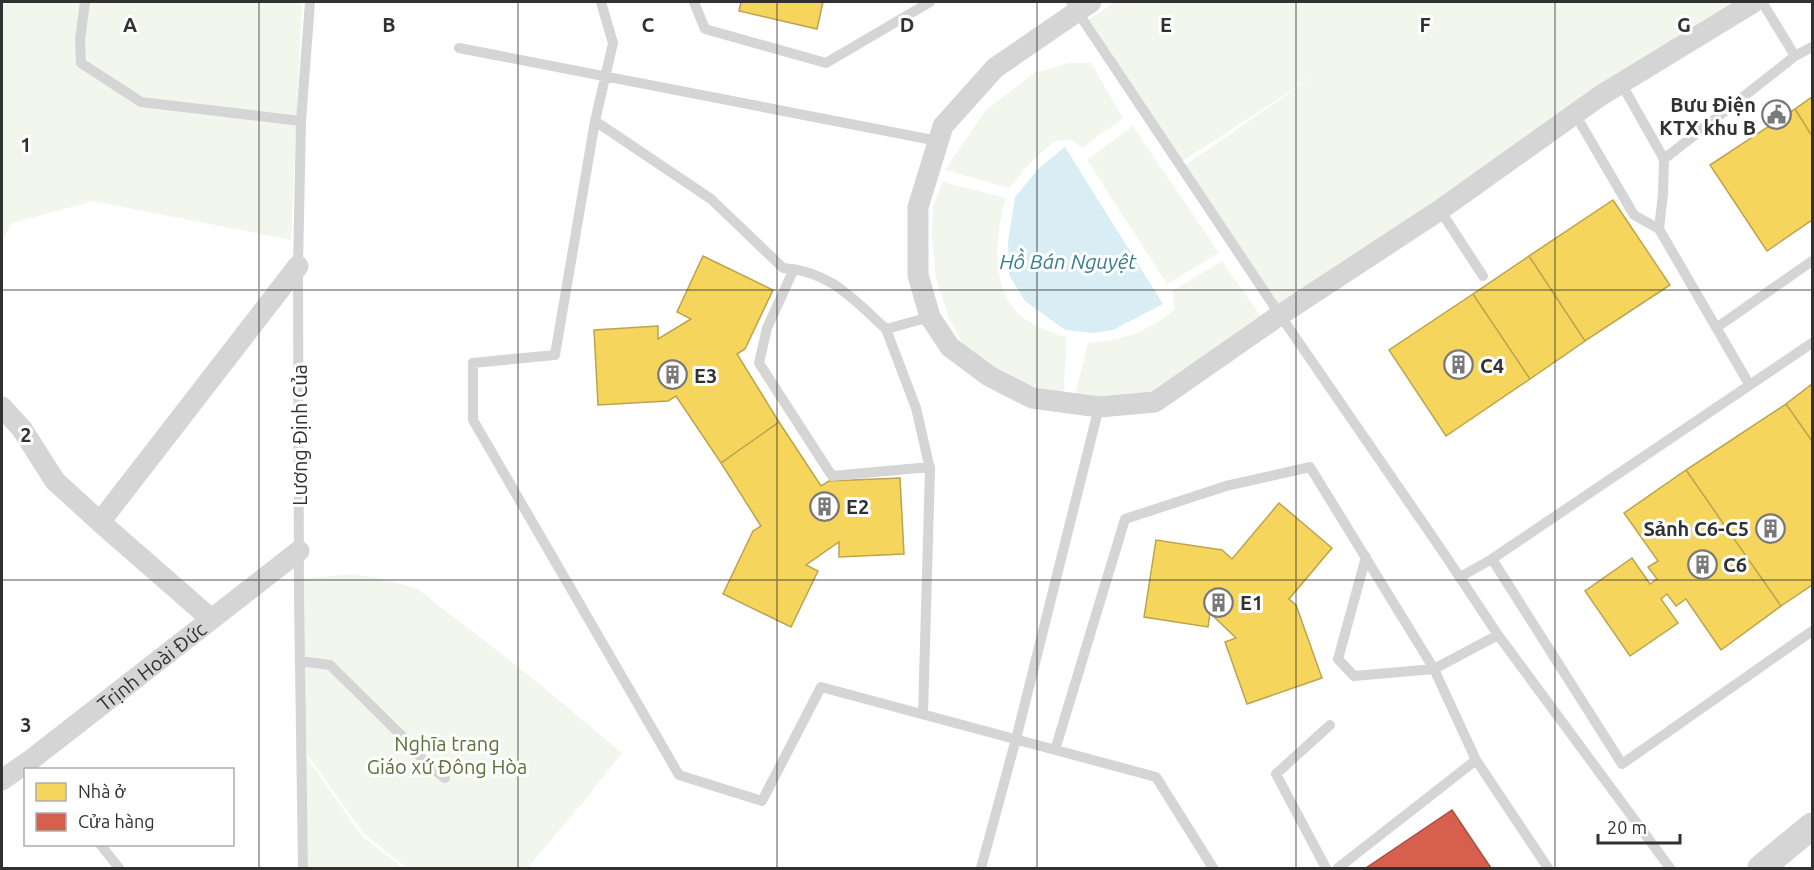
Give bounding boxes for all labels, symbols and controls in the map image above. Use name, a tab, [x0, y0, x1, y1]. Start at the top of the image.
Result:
text: A	[123, 13, 137, 36]
text: B	[382, 13, 396, 36]
text: C	[642, 13, 655, 36]
text: D	[900, 13, 914, 36]
text: E	[1160, 13, 1172, 36]
text: F	[1419, 13, 1431, 36]
text: G	[1677, 13, 1691, 36]
place label: Bưu Điện KTX khu B	[1659, 93, 1756, 139]
public building icon: Bưu Điện KTX khu B	[1761, 99, 1793, 131]
text: 1	[20, 133, 32, 156]
water label: Hồ Bán Nguyệt	[999, 247, 1137, 273]
building icon: C4	[1443, 349, 1475, 381]
place label: C4	[1480, 354, 1504, 377]
building icon: E3	[657, 359, 689, 391]
street label: Lương Định Của	[288, 364, 311, 506]
place label: E3	[694, 364, 717, 387]
text: 2	[20, 423, 32, 446]
building icon: E2	[809, 490, 841, 522]
place label: E2	[846, 495, 869, 518]
building icon: Sảnh C6-C5	[1754, 512, 1786, 544]
place label: Sảnh C6-C5	[1643, 517, 1749, 540]
building icon: C6	[1686, 548, 1718, 580]
place label: C6	[1723, 553, 1747, 576]
building icon: E1	[1203, 586, 1235, 618]
place label: E1	[1240, 591, 1263, 614]
street label: Trịnh Hoài Đức	[93, 617, 210, 715]
text: 3	[20, 713, 32, 736]
park label: Nghĩa trang Giáo xứ Đông Hòa	[367, 732, 527, 778]
legend	[24, 768, 234, 846]
text: Nhà ở	[78, 781, 127, 801]
scale bar	[1598, 807, 1680, 845]
text: Cửa hàng	[78, 811, 155, 831]
text: 20 m	[1607, 817, 1647, 837]

